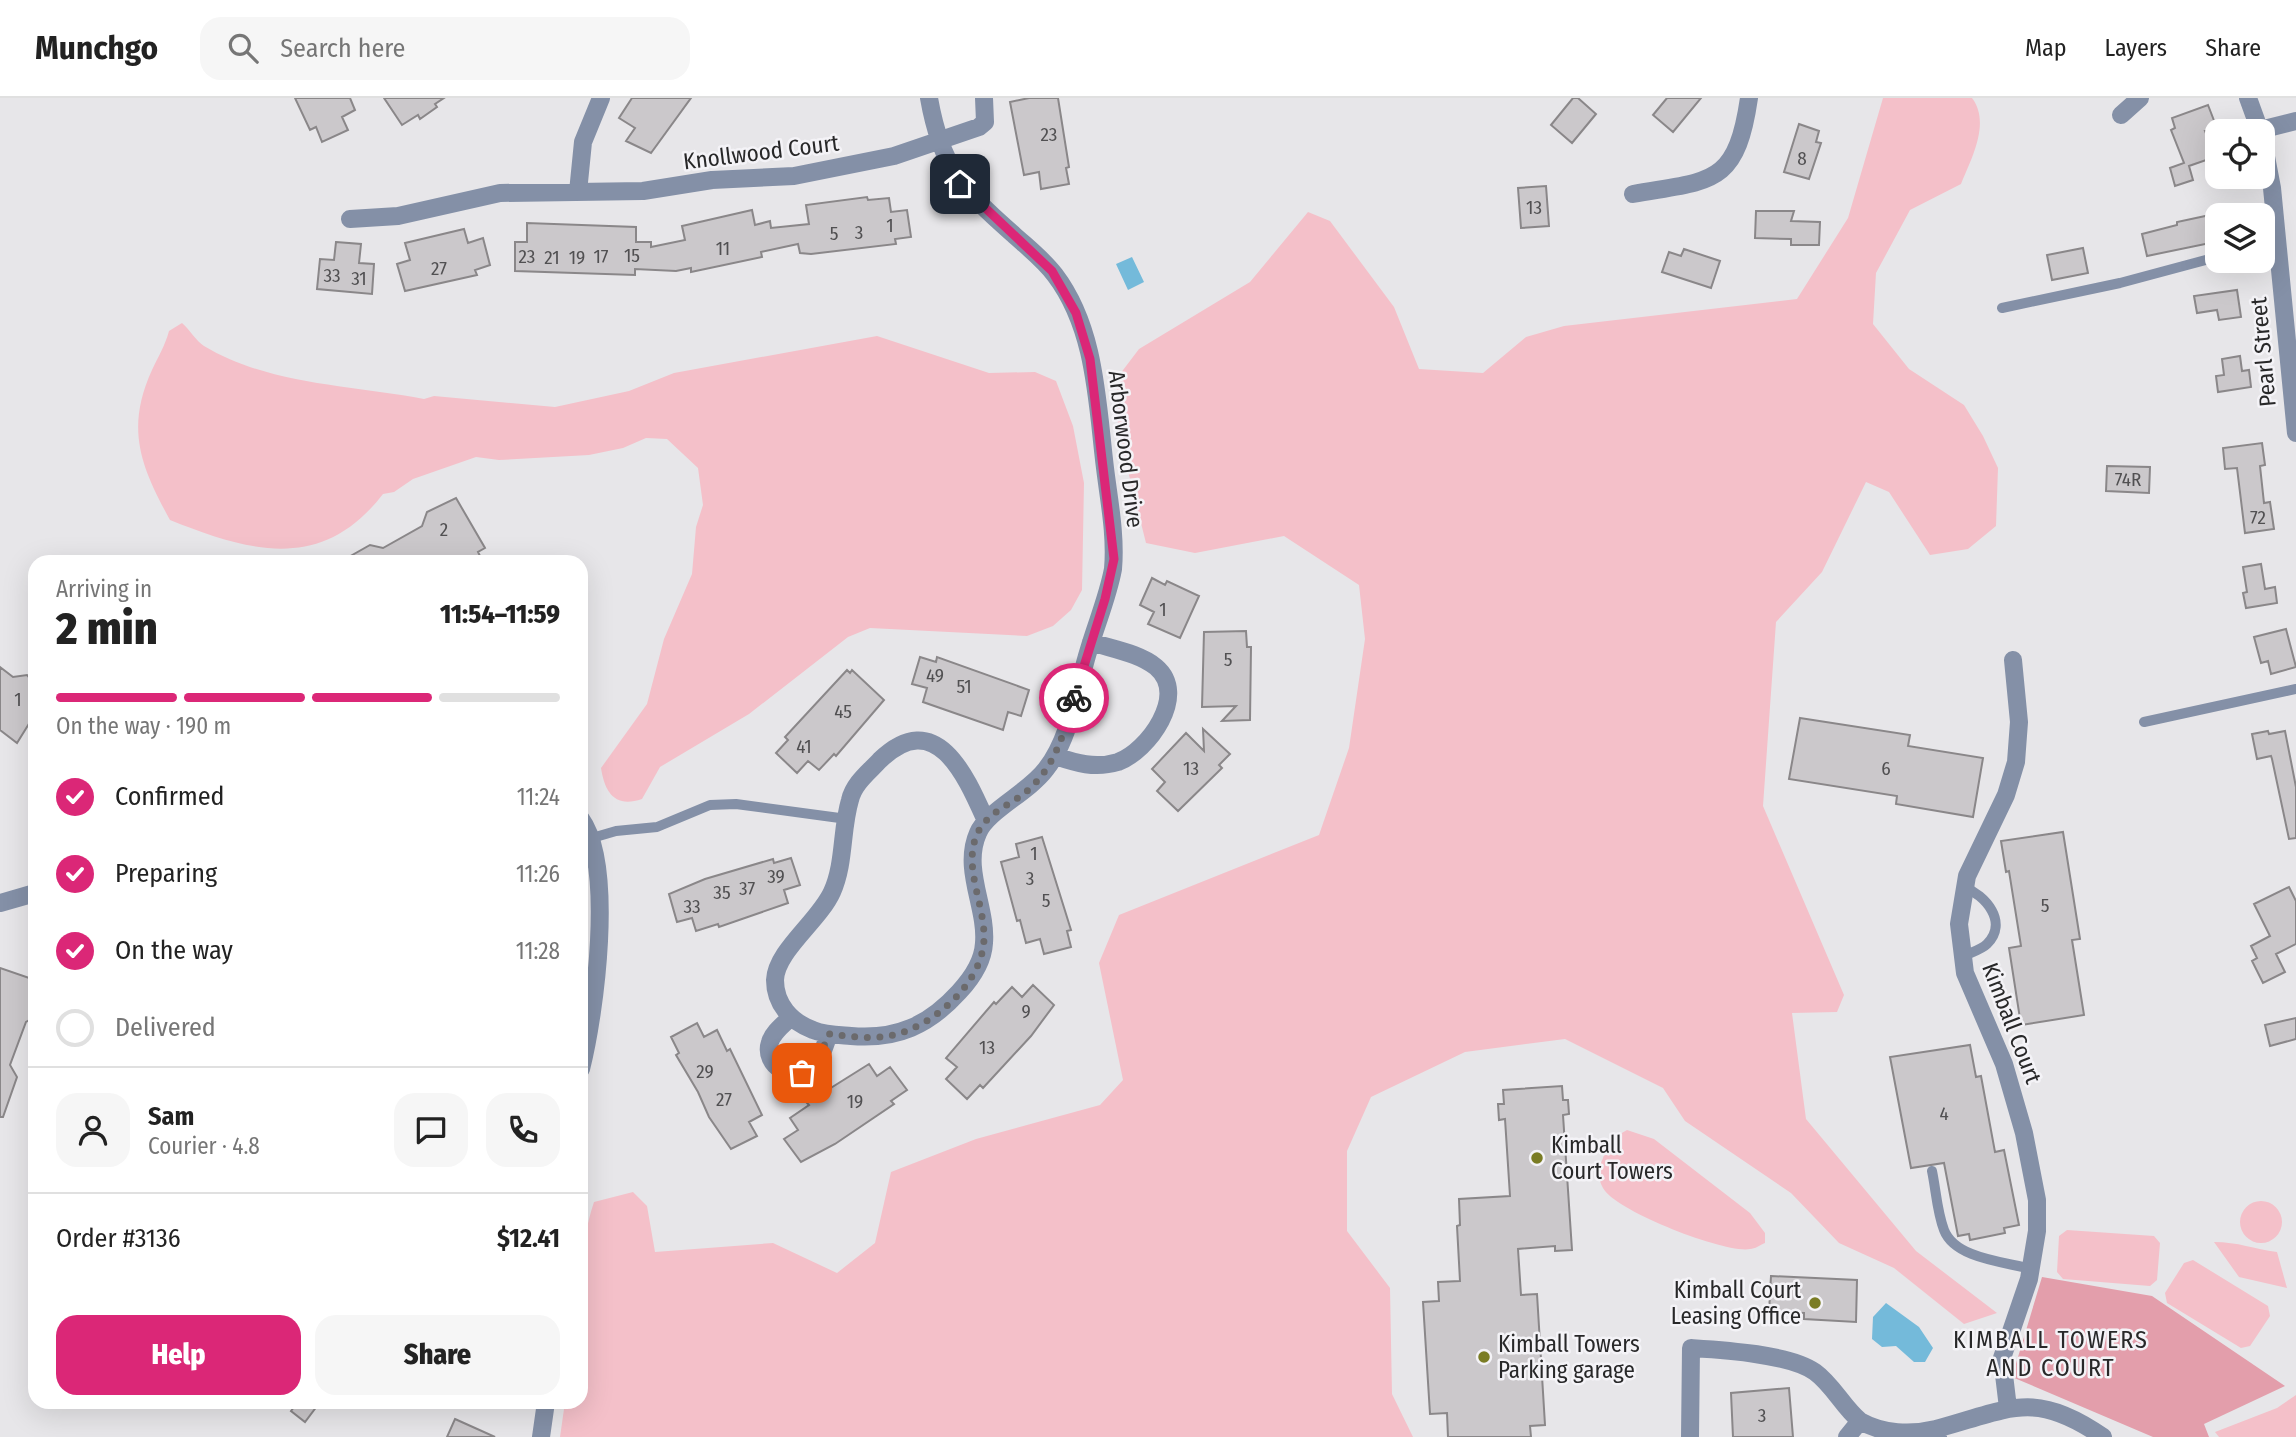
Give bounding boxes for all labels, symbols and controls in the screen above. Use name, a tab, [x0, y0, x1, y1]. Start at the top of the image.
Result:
search box	[200, 17, 690, 80]
text: Munchgo	[35, 28, 158, 68]
icon: search	[224, 29, 262, 67]
text: Search here	[280, 33, 405, 64]
text: Map	[2025, 34, 2067, 62]
text: Layers	[2105, 34, 2167, 62]
text: Share	[2205, 34, 2261, 62]
map controls	[2205, 119, 2275, 273]
button: locate	[2205, 119, 2275, 189]
house number: 23	[1041, 123, 1057, 146]
street label: Knollwood Court	[682, 129, 841, 175]
house number: 8	[1797, 147, 1807, 170]
pin	[930, 154, 990, 214]
icon: home	[941, 165, 979, 203]
house number: 13	[1526, 196, 1542, 219]
button: layers	[2205, 203, 2275, 273]
house number: 1	[886, 214, 894, 237]
house number: 3	[855, 221, 863, 244]
house number: 5	[830, 222, 838, 245]
house number: 11	[716, 237, 730, 260]
house number: 15	[624, 244, 640, 267]
house number: 23	[519, 245, 535, 268]
house number: 17	[593, 245, 609, 268]
house number: 21	[544, 246, 560, 269]
house number: 19	[569, 246, 585, 269]
house number: 27	[431, 257, 447, 280]
house number: 33	[323, 264, 341, 287]
house number: 31	[351, 267, 367, 290]
street label: Pearl Street	[2244, 296, 2282, 408]
street label: Arborwood Drive	[1102, 369, 1150, 529]
house number: 74R	[2115, 468, 2141, 491]
house number: 72	[2250, 506, 2266, 529]
house number: 2	[440, 518, 448, 541]
text: Arriving in	[56, 575, 152, 603]
house number: 1	[1159, 598, 1167, 621]
text: 11:54–11:59	[440, 599, 560, 630]
text: 2 min	[56, 601, 158, 656]
house number: 5	[1224, 648, 1232, 671]
courier	[1039, 663, 1109, 733]
house number: 49	[926, 664, 944, 687]
house number: 51	[956, 675, 972, 698]
icon: bike	[1055, 679, 1093, 717]
house number: 1	[14, 688, 22, 711]
house number: 45	[834, 700, 852, 723]
text: On the way · 190 m	[56, 712, 231, 740]
house number: 41	[796, 735, 812, 758]
house number: 13	[1183, 757, 1199, 780]
house number: 6	[1881, 757, 1891, 780]
icon: check	[56, 778, 94, 816]
text: Confirmed	[115, 781, 225, 812]
text: 11:24	[517, 783, 560, 811]
house number: 1	[1030, 842, 1038, 865]
icon: check	[56, 855, 94, 893]
text: Preparing	[115, 858, 217, 889]
text: 11:26	[516, 860, 560, 888]
house number: 39	[767, 865, 785, 888]
house number: 3	[1026, 867, 1034, 890]
house number: 37	[739, 877, 755, 900]
house number: 35	[713, 881, 731, 904]
house number: 5	[1042, 889, 1050, 912]
house number: 5	[2041, 894, 2049, 917]
house number: 33	[683, 895, 701, 918]
icon: check	[56, 932, 94, 970]
text: On the way	[115, 935, 233, 966]
text: 11:28	[516, 937, 560, 965]
street label: Kimball Court	[1976, 959, 2048, 1088]
house number: 9	[1021, 1000, 1031, 1023]
text: Delivered	[115, 1012, 216, 1043]
house number: 13	[979, 1036, 995, 1059]
pin	[772, 1043, 832, 1103]
icon: bag	[783, 1054, 821, 1092]
house number: 29	[696, 1060, 714, 1083]
house number: 27	[716, 1088, 732, 1111]
house number: 19	[847, 1090, 863, 1113]
button: person	[56, 1093, 130, 1167]
button: chat	[394, 1093, 468, 1167]
button: phone	[486, 1093, 560, 1167]
text: Sam	[148, 1101, 194, 1132]
house number: 4	[1939, 1102, 1949, 1125]
place label: Kimball Court Towers	[1551, 1131, 1673, 1185]
text: Courier · 4.8	[148, 1132, 260, 1160]
marker: Kimball Court Towers	[1529, 1150, 1545, 1166]
text: Order #3136	[56, 1223, 181, 1254]
text: $12.41	[497, 1223, 560, 1254]
place label: Kimball Court Leasing Office	[1671, 1276, 1801, 1330]
marker: Kimball Court Leasing Office	[1807, 1295, 1823, 1311]
button: Help	[56, 1315, 301, 1395]
button: Share	[315, 1315, 560, 1395]
district label: KIMBALL TOWERS AND COURT	[1953, 1326, 2149, 1382]
place label: Kimball Towers Parking garage	[1498, 1330, 1640, 1384]
marker: Kimball Towers Parking garage	[1476, 1349, 1492, 1365]
house number: 3	[1758, 1404, 1766, 1427]

